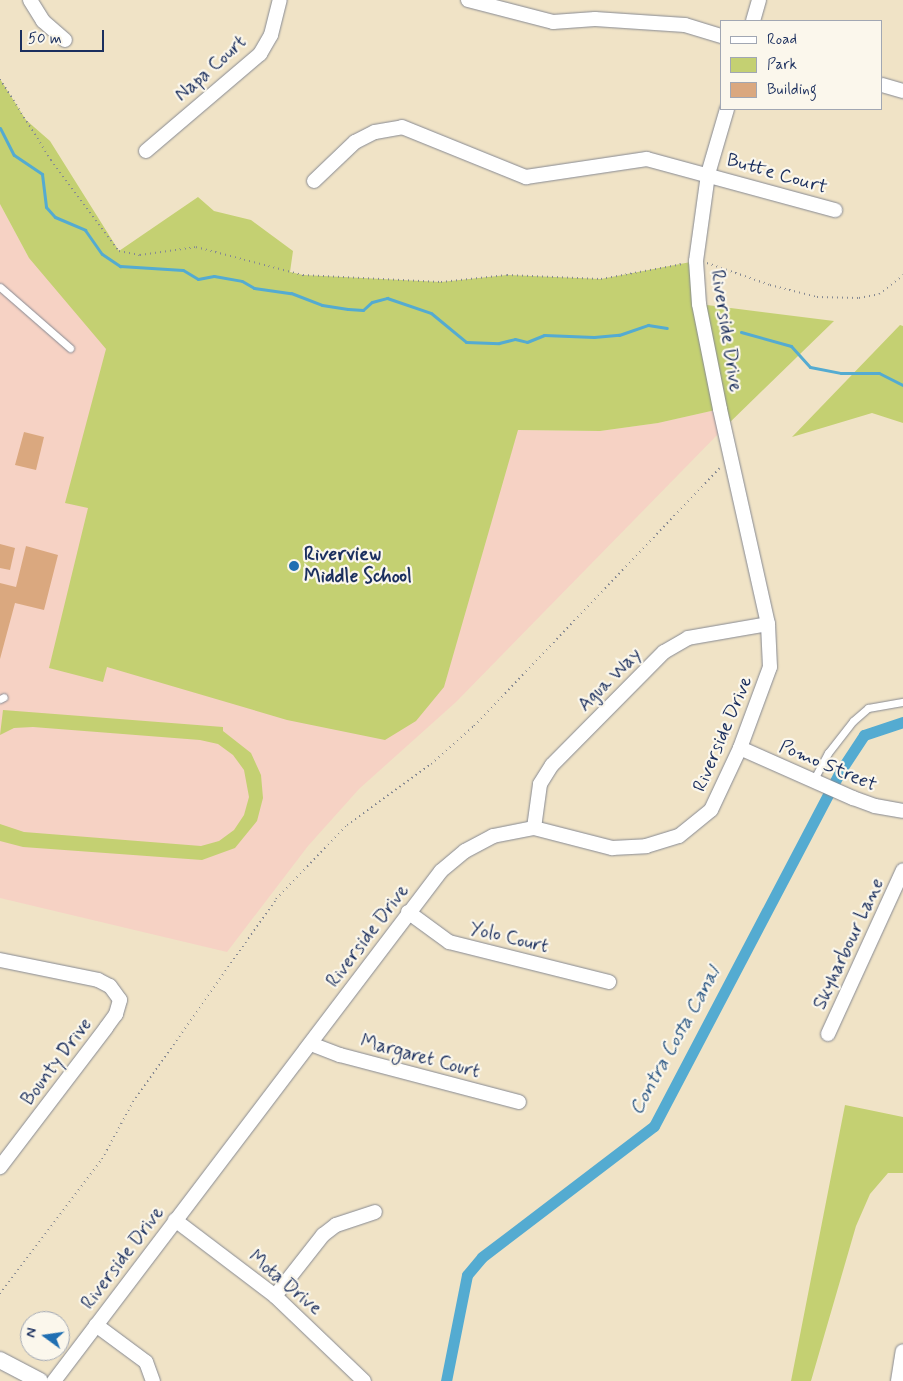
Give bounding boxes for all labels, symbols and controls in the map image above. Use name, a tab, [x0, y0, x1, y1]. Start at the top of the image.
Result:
scale bar	[22, 20, 106, 52]
legend	[720, 20, 883, 110]
text: 50 m	[28, 29, 62, 49]
street label: Napa Court	[170, 30, 252, 108]
text: Road	[767, 30, 797, 50]
text: Park	[767, 55, 797, 75]
text: Building	[767, 80, 817, 100]
street label: Butte Court	[726, 149, 828, 199]
street label: Riverside Drive	[705, 269, 747, 393]
place label: Riverview Middle School	[304, 544, 413, 588]
marker: Riverview Middle School	[288, 560, 300, 572]
street label: Agua Way	[573, 643, 647, 717]
street label: Riverside Drive	[689, 674, 757, 794]
street label: Pomo Street	[776, 735, 880, 797]
street label: Skyharbour Lane	[809, 876, 889, 1012]
street label: Riverside Drive	[322, 881, 414, 991]
street label: Yolo Court	[466, 917, 552, 959]
water label: Contra Costa Canal	[624, 962, 726, 1120]
street label: Bounty Drive	[17, 1014, 97, 1110]
street label: Margaret Court	[356, 1030, 484, 1084]
street label: Riverside Drive	[77, 1203, 169, 1313]
street label: Mota Drive	[245, 1247, 325, 1319]
north arrow	[20, 1311, 70, 1361]
text: N	[22, 1326, 41, 1339]

